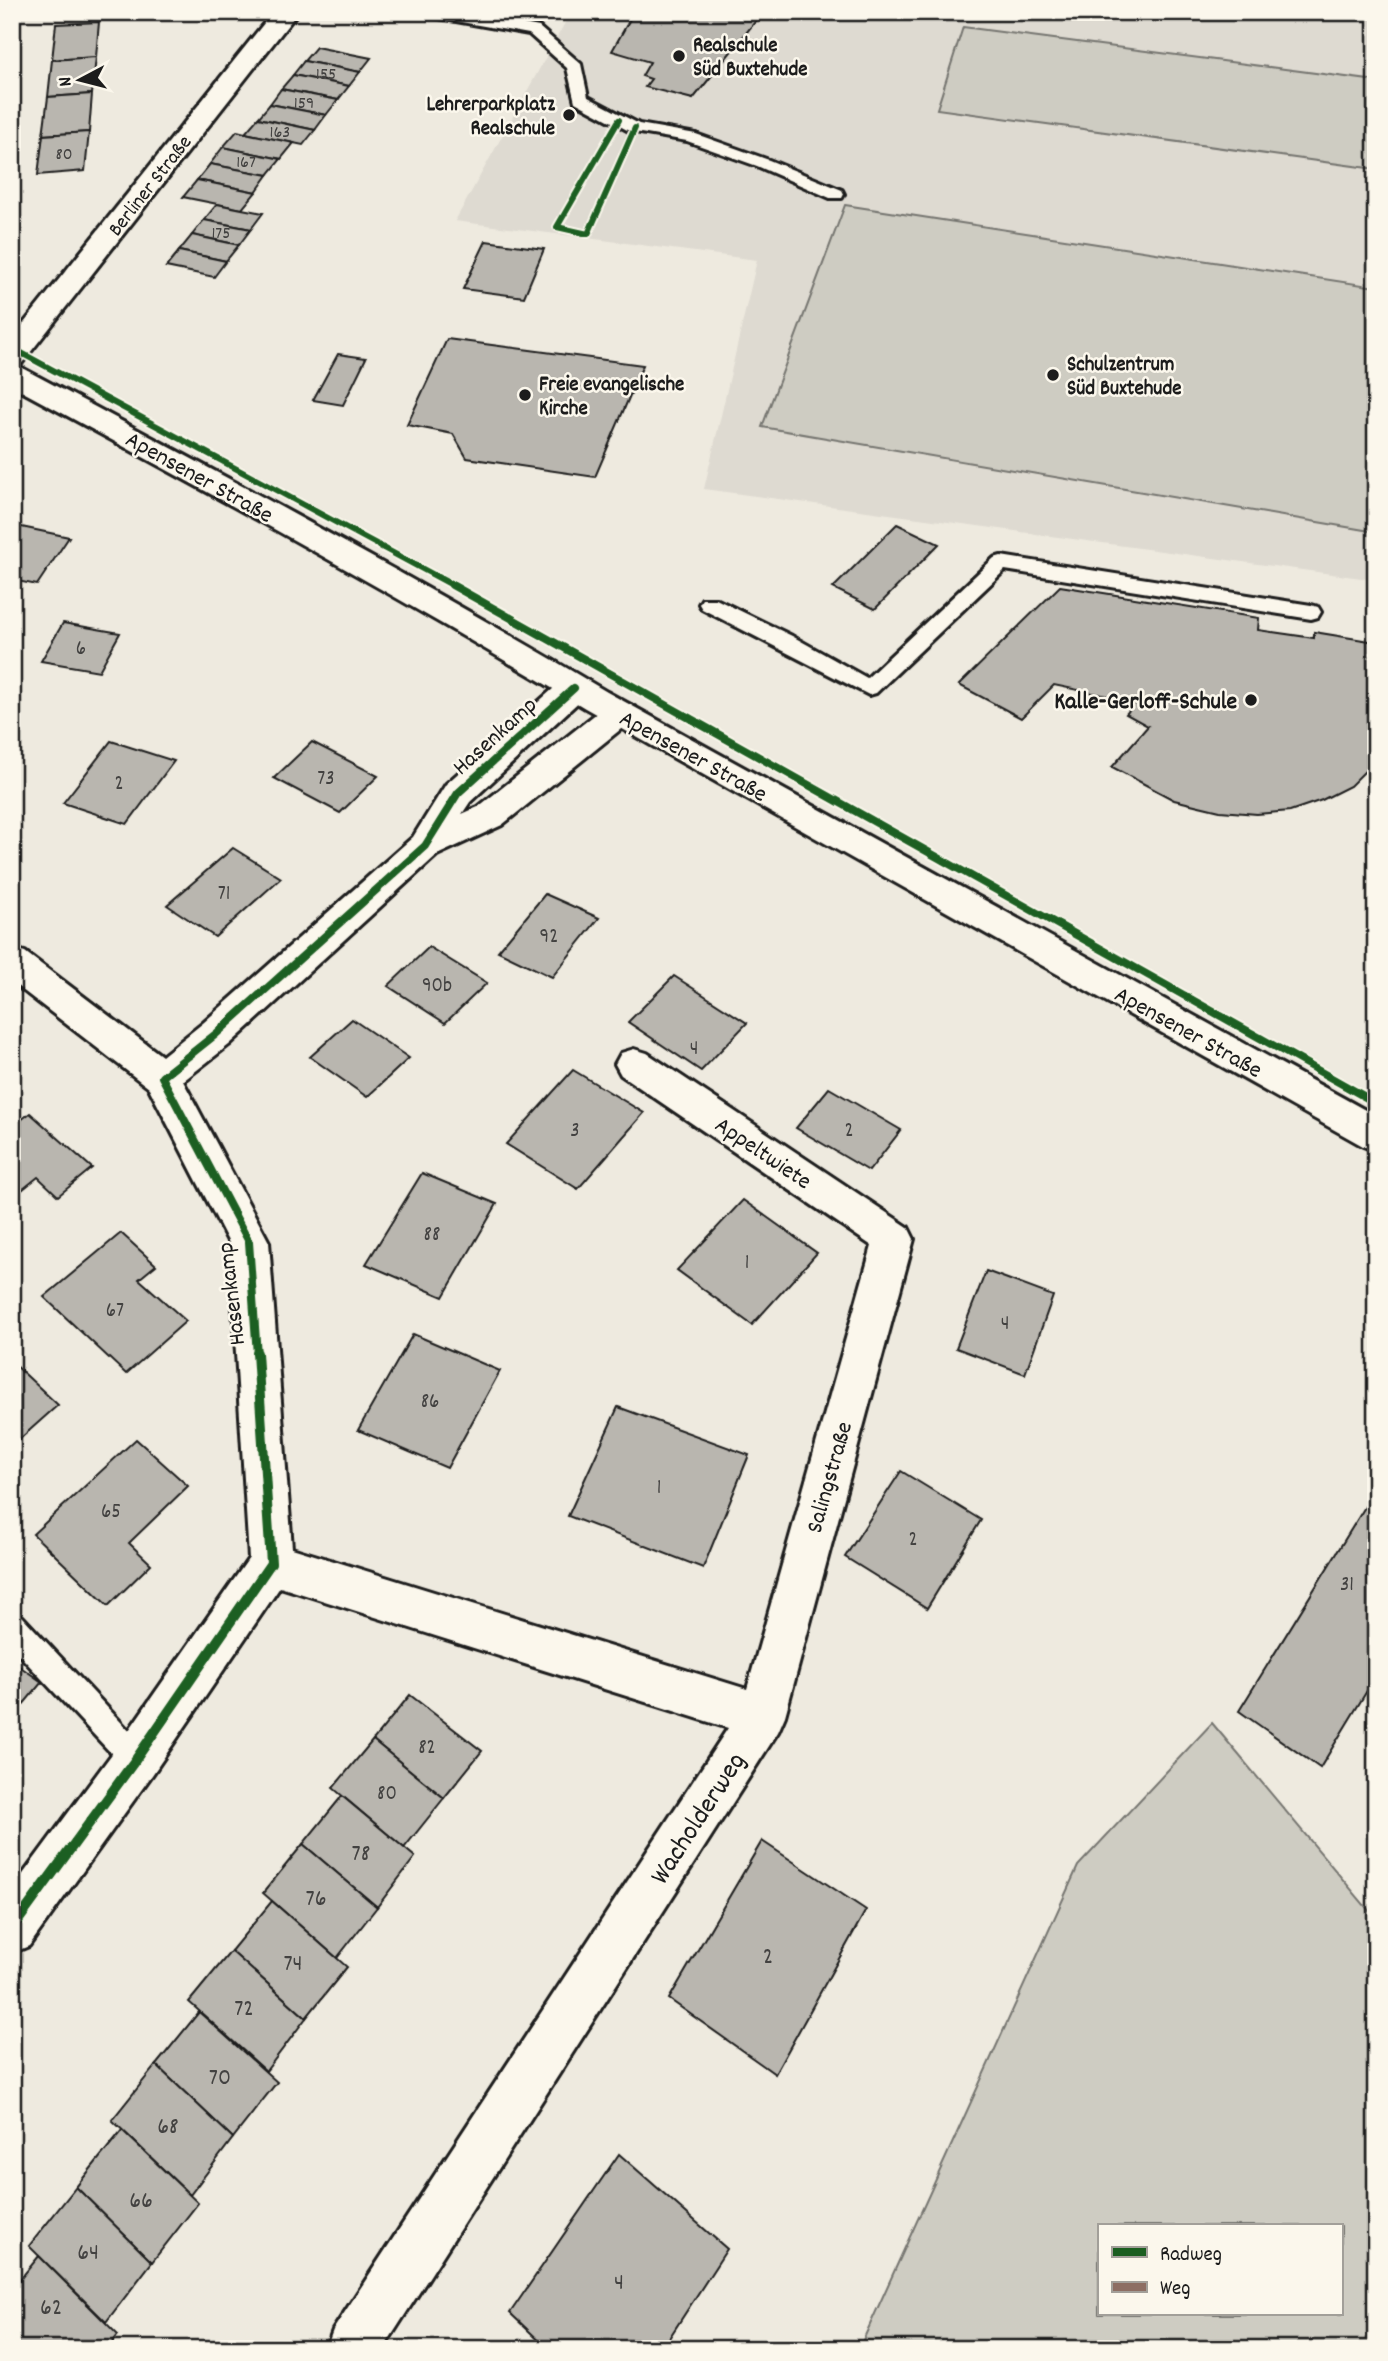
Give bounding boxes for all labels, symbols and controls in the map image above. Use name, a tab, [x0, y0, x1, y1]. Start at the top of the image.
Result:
place label: Realschule Süd Buxtehude	[693, 32, 808, 86]
north arrow	[46, 46, 116, 116]
marker: Realschule Süd Buxtehude	[671, 48, 687, 64]
house number: 155	[316, 63, 336, 88]
text: N	[53, 75, 81, 88]
place label: Lehrerparkplatz Realschule	[427, 91, 556, 145]
house number: 159	[294, 92, 314, 117]
marker: Lehrerparkplatz Realschule	[561, 107, 577, 123]
house number: 163	[270, 121, 290, 146]
street label: Berliner Straße	[102, 130, 201, 244]
house number: 80	[55, 143, 73, 168]
house number: 167	[236, 151, 256, 176]
house number: 175	[211, 222, 231, 247]
place label: Schulzentrum Süd Buxtehude	[1067, 351, 1182, 405]
marker: Schulzentrum Süd Buxtehude	[1045, 367, 1061, 383]
place label: Freie evangelische Kirche	[539, 371, 684, 425]
marker: Freie evangelische Kirche	[517, 387, 533, 403]
street label: Apensener Straße	[119, 424, 279, 533]
house number: 6	[76, 635, 86, 665]
place label: Kalle-Gerloff-Schule	[1054, 686, 1237, 720]
street label: Hasenkamp	[446, 690, 546, 785]
marker: Kalle-Gerloff-Schule	[1243, 692, 1259, 708]
street label: Apensener Straße	[613, 703, 773, 812]
house number: 73	[317, 765, 335, 795]
house number: 2	[114, 770, 124, 800]
house number: 71	[218, 880, 230, 910]
house number: 92	[540, 923, 558, 953]
house number: 90b	[422, 972, 452, 1002]
street label: Apensener Straße	[1108, 979, 1268, 1088]
house number: 4	[690, 1035, 698, 1065]
street label: Appeltwiete	[707, 1110, 818, 1199]
house number: 3	[570, 1117, 580, 1147]
house number: 2	[844, 1117, 854, 1147]
house number: 88	[424, 1221, 440, 1251]
street label: Hasenkamp	[210, 1240, 256, 1347]
house number: 1	[745, 1249, 749, 1279]
house number: 67	[106, 1297, 124, 1327]
house number: 4	[1001, 1310, 1009, 1340]
house number: 86	[421, 1388, 439, 1418]
street label: Salingstraße	[799, 1418, 863, 1538]
house number: 1	[657, 1474, 661, 1504]
house number: 65	[101, 1498, 121, 1528]
house number: 2	[908, 1526, 918, 1556]
house number: 31	[1340, 1571, 1354, 1601]
house number: 82	[418, 1734, 436, 1764]
street label: Wacholderweg	[642, 1746, 758, 1894]
house number: 80	[377, 1780, 397, 1810]
house number: 78	[352, 1838, 370, 1872]
house number: 76	[306, 1883, 326, 1917]
house number: 2	[763, 1941, 773, 1975]
house number: 74	[283, 1948, 303, 1982]
house number: 72	[234, 1993, 254, 2027]
house number: 70	[209, 2062, 231, 2096]
house number: 68	[157, 2111, 179, 2145]
house number: 66	[129, 2185, 153, 2219]
legend	[1098, 2224, 1342, 2316]
house number: 64	[77, 2237, 99, 2271]
text: Radweg	[1160, 2241, 1222, 2271]
house number: 4	[614, 2267, 624, 2301]
text: Weg	[1160, 2275, 1191, 2305]
house number: 62	[40, 2292, 62, 2326]

